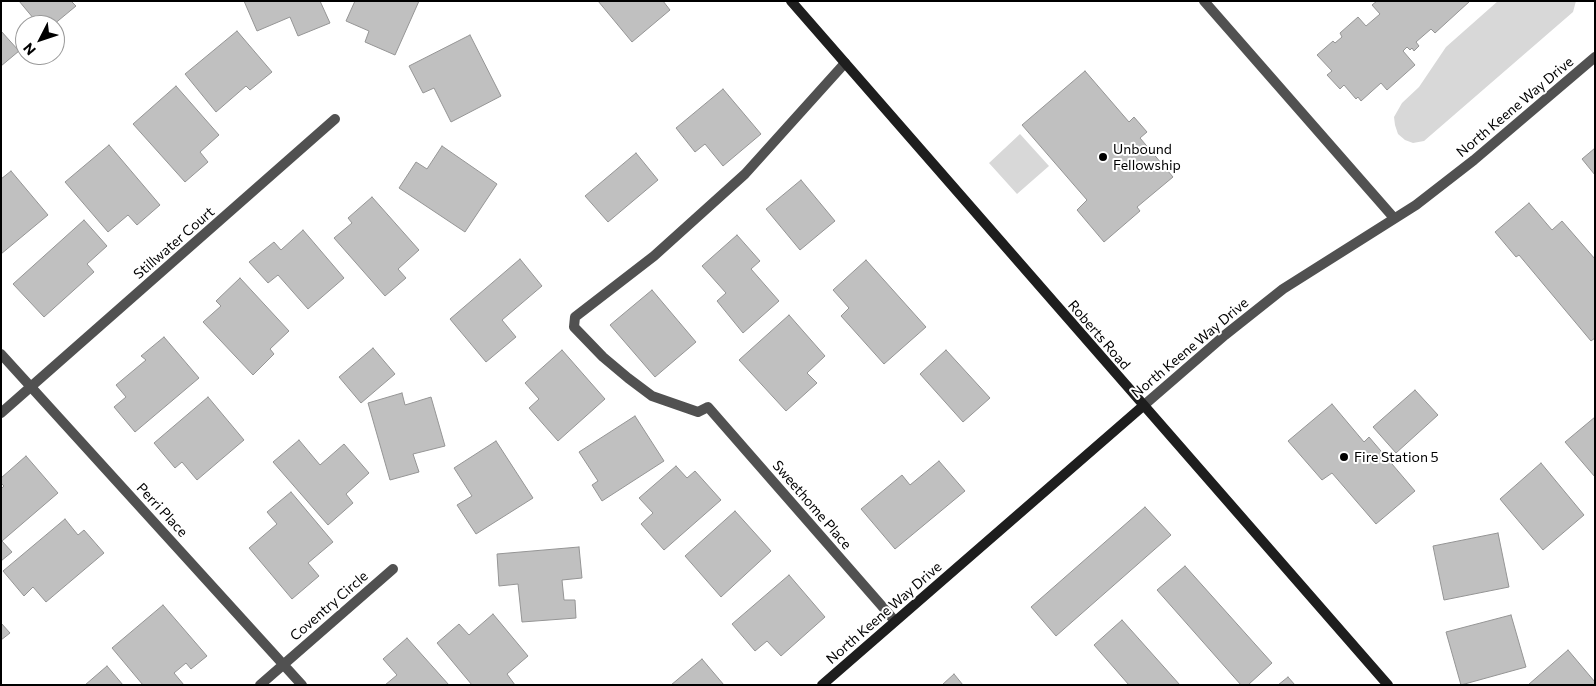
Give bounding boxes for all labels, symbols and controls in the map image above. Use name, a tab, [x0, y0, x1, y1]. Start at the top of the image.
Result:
north arrow	[15, 15, 65, 65]
text: N	[19, 40, 39, 59]
street label: North Keene Way Drive	[1453, 53, 1577, 161]
place label: Unbound Fellowship	[1113, 141, 1181, 174]
marker: Unbound Fellowship	[1097, 151, 1109, 163]
street label: Stillwater Court	[130, 203, 218, 283]
street label: North Keene Way Drive	[1128, 294, 1252, 402]
street label: Roberts Road	[1064, 297, 1134, 373]
place label: Fire Station 5	[1354, 449, 1439, 465]
marker: Fire Station 5	[1338, 451, 1350, 463]
street label: Sweethome Place	[769, 457, 855, 553]
street label: Perri Place	[133, 480, 191, 540]
street label: North Keene Way Drive	[823, 558, 945, 668]
street label: Coventry Circle	[287, 568, 371, 644]

